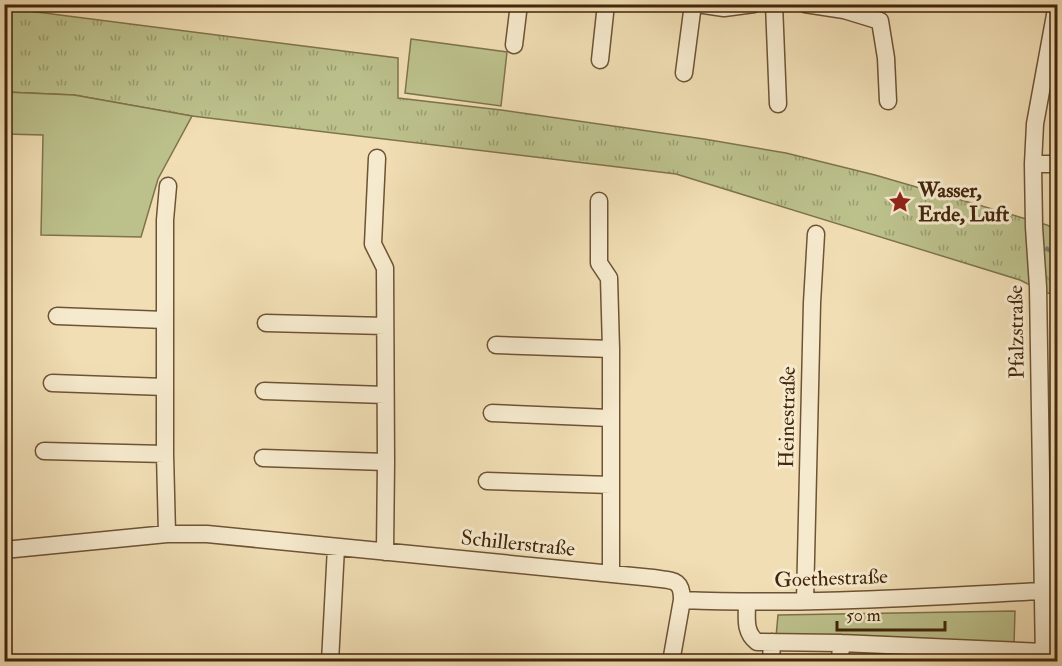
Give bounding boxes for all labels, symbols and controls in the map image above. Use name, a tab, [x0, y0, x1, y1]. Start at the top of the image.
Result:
place label: Wasser, Erde, Luft	[917, 177, 1009, 228]
place icon: Wasser, Erde, Luft	[887, 189, 913, 215]
street label: Pfalzstraße	[1002, 285, 1031, 379]
street label: Heinestraße	[773, 366, 802, 468]
street label: Schillerstraße	[460, 524, 577, 563]
street label: Goethestraße	[774, 563, 889, 594]
scale bar	[837, 594, 945, 632]
text: 50 m	[846, 604, 881, 627]

